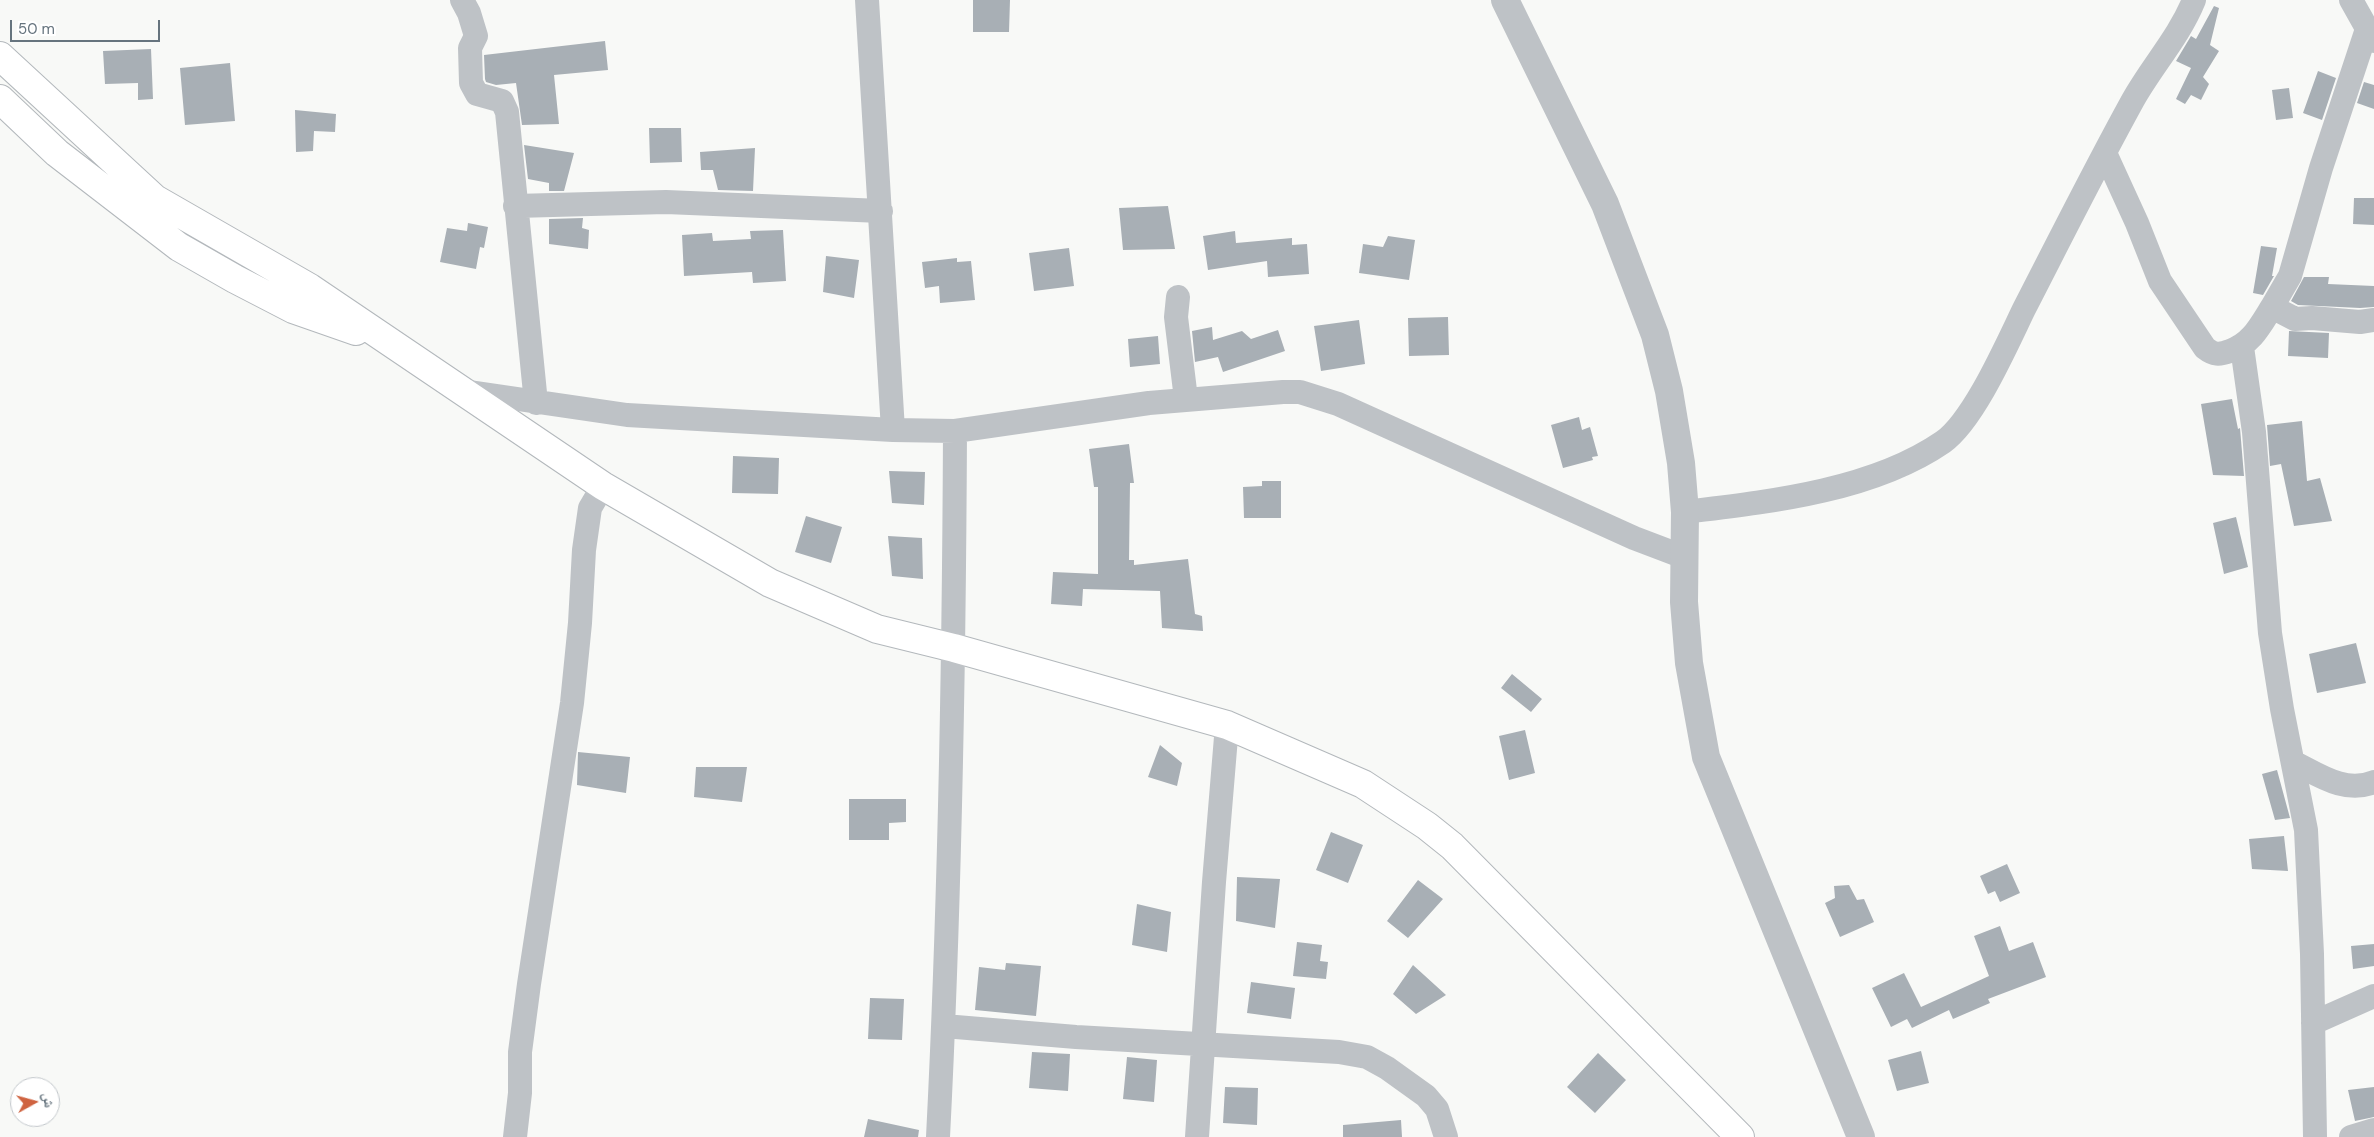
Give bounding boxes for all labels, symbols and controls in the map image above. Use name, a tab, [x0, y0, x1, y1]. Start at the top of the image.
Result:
scale bar	[12, 10, 162, 42]
text: 50 m	[18, 19, 55, 39]
north arrow	[10, 1077, 60, 1127]
text: ش	[39, 1092, 59, 1109]

